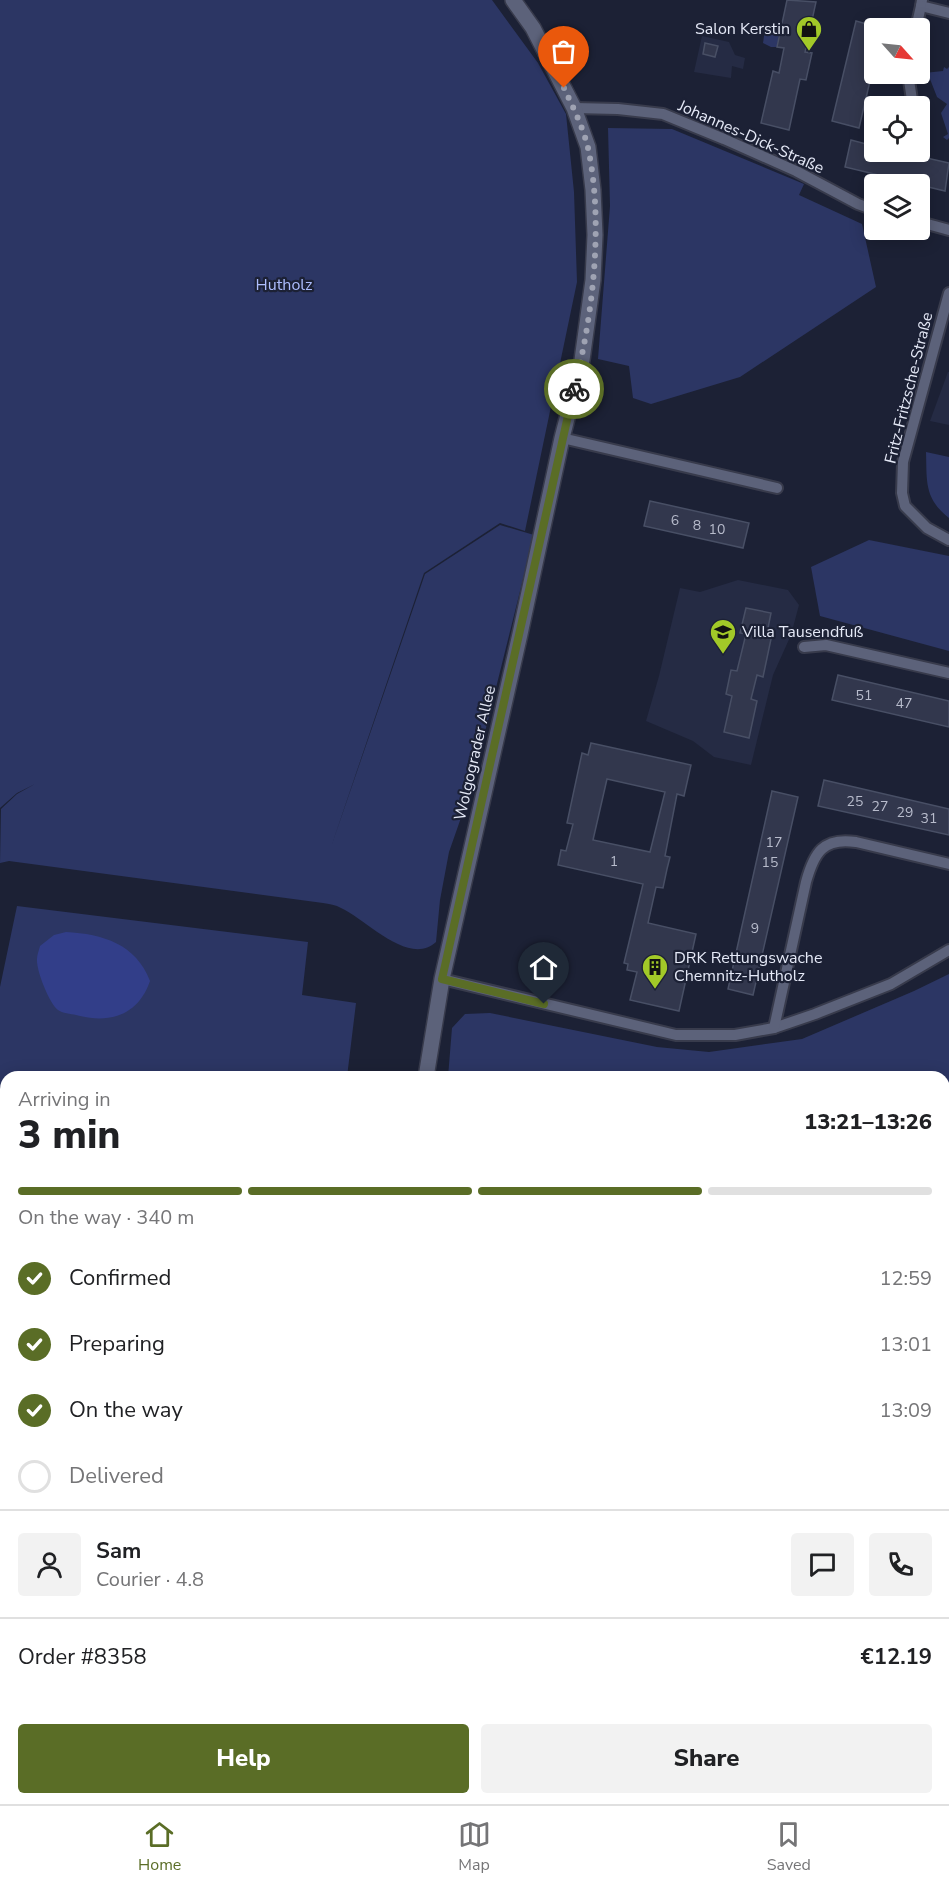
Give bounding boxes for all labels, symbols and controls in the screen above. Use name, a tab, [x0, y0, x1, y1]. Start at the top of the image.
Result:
shop icon: Salon Kerstin	[794, 14, 824, 52]
place label: Salon Kerstin	[695, 18, 790, 40]
north arrow	[864, 18, 930, 84]
map controls	[864, 18, 930, 240]
pin	[538, 26, 589, 88]
icon: bag	[547, 35, 580, 68]
street label: Johannes-Dick-Straße	[674, 94, 828, 179]
button: locate	[864, 96, 930, 162]
button: layers	[864, 174, 930, 240]
park label: Hutholz	[256, 274, 312, 296]
street label: Fritz-Fritzsche-Straße	[880, 310, 938, 466]
courier	[544, 359, 604, 419]
icon: bike	[558, 373, 591, 406]
house number: 6	[671, 511, 679, 530]
house number: 8	[693, 516, 701, 535]
house number: 10	[709, 520, 725, 539]
school or university icon: Villa Tausendfuß	[708, 617, 738, 655]
place label: Villa Tausendfuß	[741, 621, 864, 643]
street label: Wolgograder Allee	[449, 683, 501, 823]
house number: 51	[856, 686, 872, 705]
house number: 47	[896, 694, 912, 713]
house number: 25	[847, 792, 863, 811]
house number: 27	[872, 797, 888, 816]
house number: 29	[897, 803, 913, 822]
house number: 31	[921, 809, 937, 828]
house number: 17	[766, 833, 782, 852]
house number: 1	[610, 852, 618, 871]
house number: 15	[762, 853, 778, 872]
house number: 9	[751, 919, 759, 938]
pin	[518, 942, 569, 1004]
place label: DRK Rettungswache Chemnitz-Hutholz	[674, 947, 822, 987]
icon: home	[527, 951, 560, 984]
building icon: DRK Rettungswache Chemnitz-Hutholz	[640, 952, 670, 990]
text: Arriving in	[18, 1086, 111, 1113]
text: 13:21–13:26	[804, 1107, 932, 1137]
text: 3 min	[18, 1109, 121, 1162]
text: On the way · 340 m	[18, 1204, 194, 1231]
icon: check	[18, 1262, 51, 1295]
text: Confirmed	[69, 1263, 171, 1293]
text: 12:59	[879, 1265, 932, 1292]
icon: check	[18, 1328, 51, 1361]
text: Preparing	[69, 1329, 165, 1359]
text: 13:01	[879, 1331, 932, 1358]
icon: check	[18, 1394, 51, 1427]
text: On the way	[69, 1395, 183, 1425]
text: 13:09	[879, 1397, 932, 1424]
text: Delivered	[69, 1461, 164, 1491]
button: person	[18, 1533, 81, 1596]
button: chat	[791, 1533, 854, 1596]
button: phone	[869, 1533, 932, 1596]
text: Sam	[96, 1536, 141, 1566]
text: Courier · 4.8	[96, 1566, 204, 1593]
text: Order #8358	[18, 1642, 147, 1672]
text: €12.19	[861, 1642, 932, 1672]
button: Help	[18, 1724, 469, 1793]
button: Share	[481, 1724, 932, 1793]
tab: Home	[138, 1818, 181, 1876]
tab: Map	[458, 1818, 491, 1876]
tab: Saved	[767, 1818, 811, 1876]

